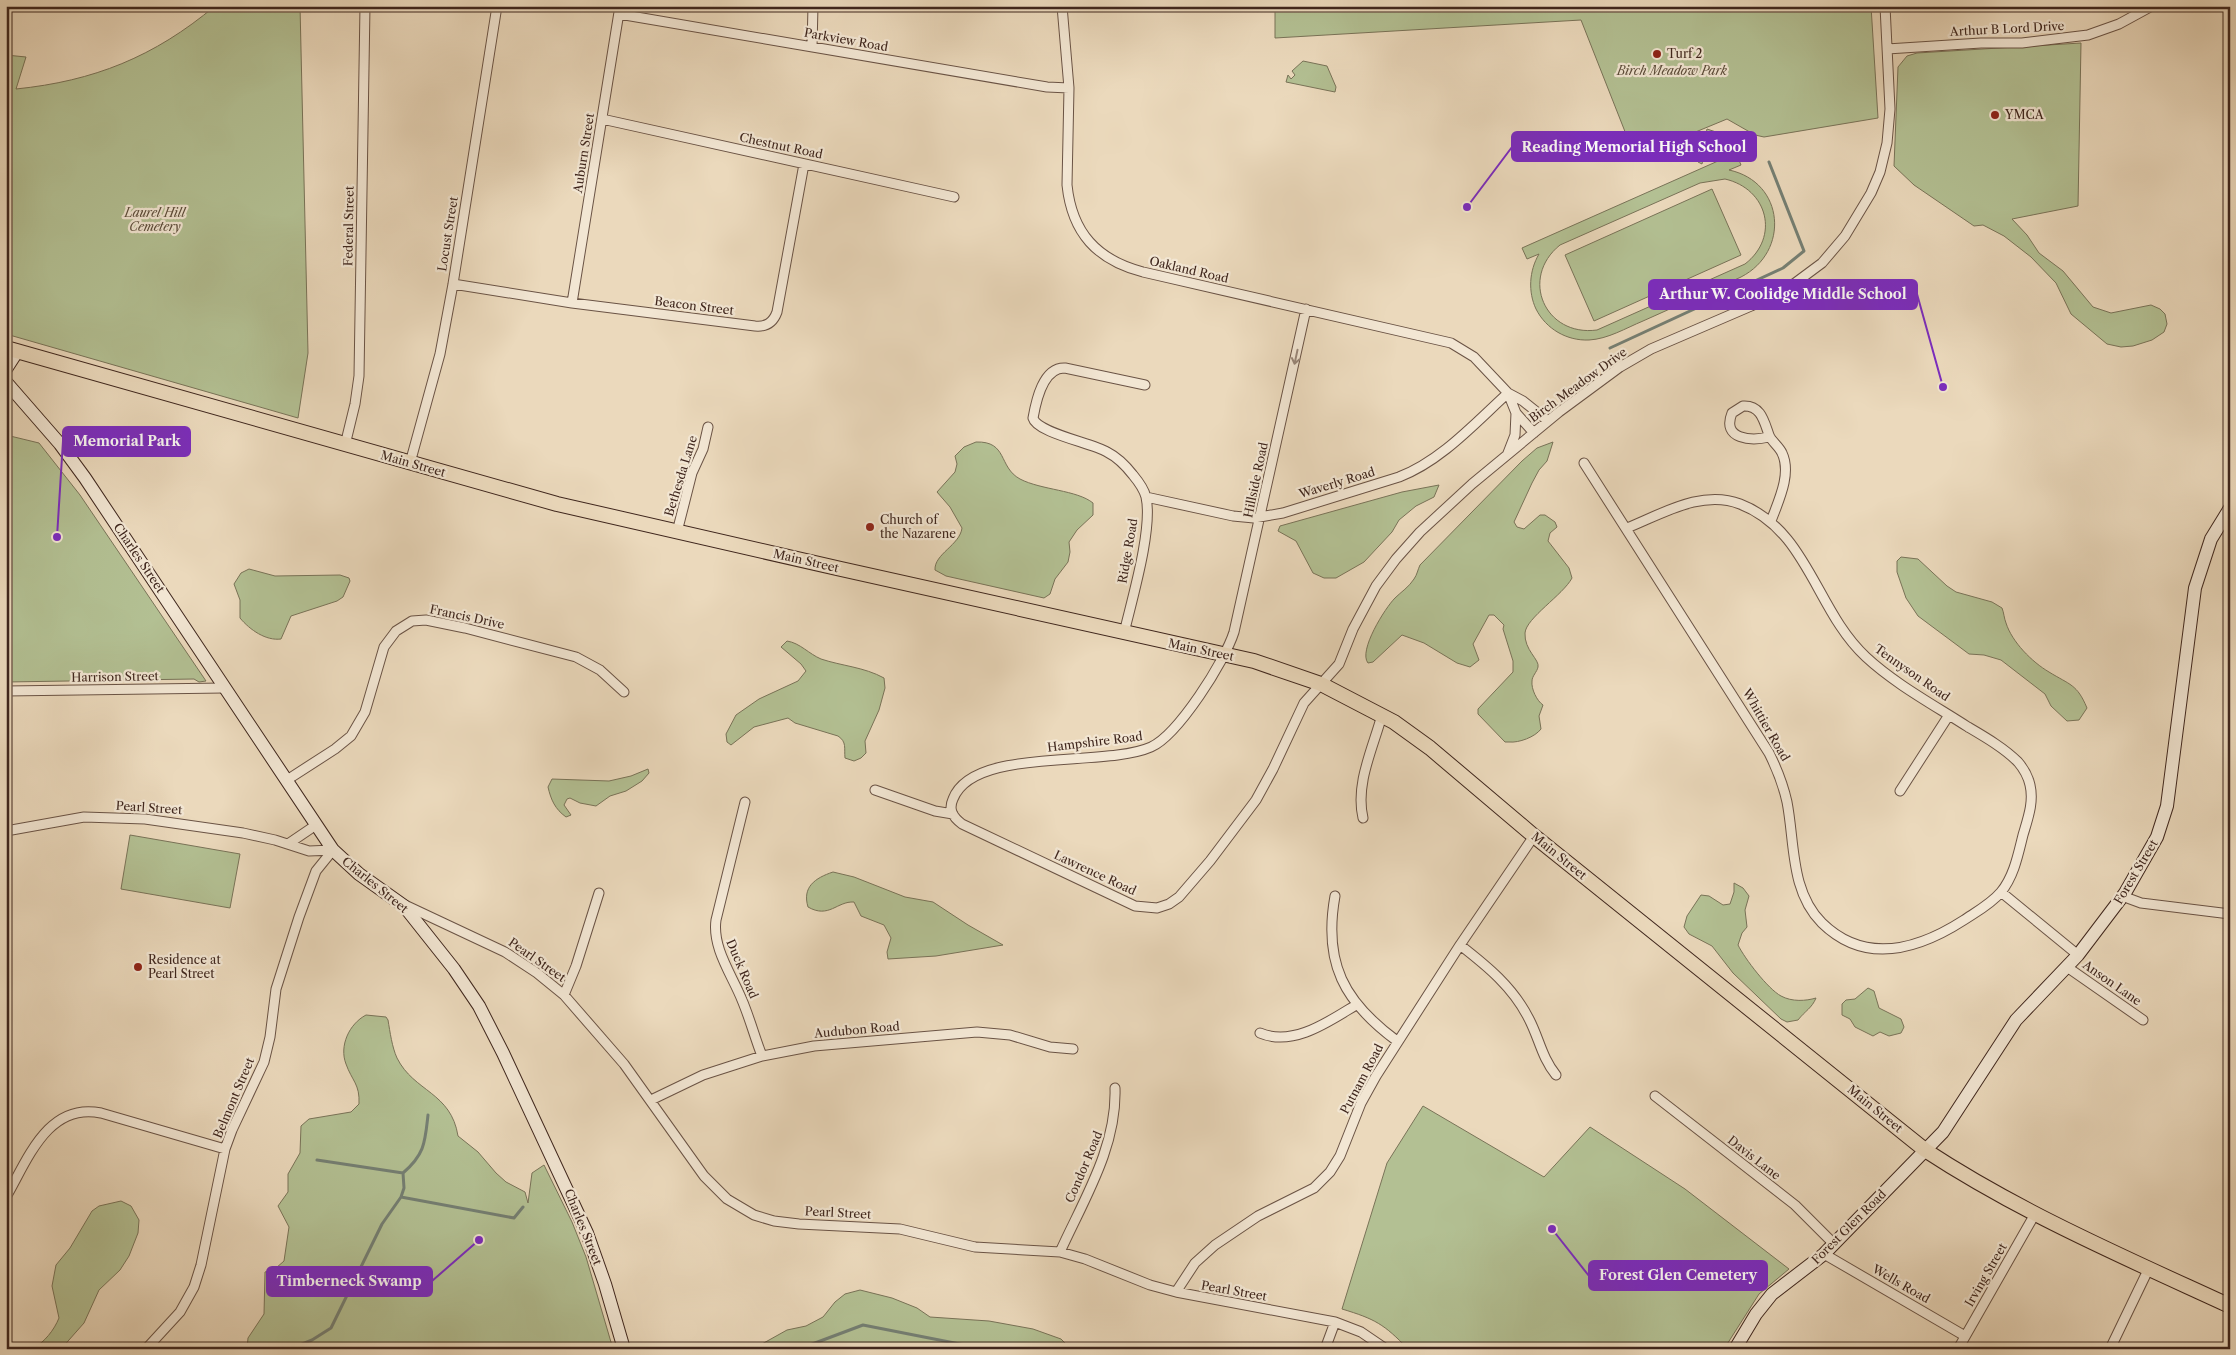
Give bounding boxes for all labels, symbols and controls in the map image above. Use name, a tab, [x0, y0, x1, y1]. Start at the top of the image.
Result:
street label: Arthur B Lord Drive	[1948, 18, 2065, 39]
street label: Parkview Road	[803, 25, 890, 54]
place label: Turf 2	[1667, 46, 1702, 61]
marker: Turf 2	[1651, 48, 1663, 60]
park label: Birch Meadow Park	[1616, 63, 1728, 78]
place label: YMCA	[2004, 107, 2045, 122]
marker: YMCA	[1989, 109, 2001, 121]
street label: Auburn Street	[570, 111, 597, 195]
street label: Chestnut Road	[738, 129, 825, 162]
callout: Reading Memorial High School	[1512, 132, 1756, 161]
text: Reading Memorial High School	[1522, 138, 1746, 156]
street label: Federal Street	[340, 185, 357, 266]
street label: Locust Street	[434, 195, 461, 272]
park label: Laurel Hill Cemetery	[124, 205, 187, 234]
street label: Oakland Road	[1148, 253, 1231, 286]
callout: Arthur W. Coolidge Middle School	[1649, 280, 1917, 309]
text: Arthur W. Coolidge Middle School	[1658, 285, 1907, 303]
street label: Beacon Street	[654, 293, 735, 318]
street label: Birch Meadow Drive	[1526, 344, 1630, 425]
one-way arrow	[1291, 348, 1300, 364]
callout: Memorial Park	[63, 427, 190, 456]
text: Memorial Park	[73, 432, 182, 450]
street label: Bethesda Lane	[661, 433, 700, 518]
street label: Hillside Road	[1240, 440, 1271, 519]
street label: Main Street	[379, 447, 448, 480]
street label: Waverly Road	[1296, 464, 1377, 501]
place label: Church of the Nazarene	[880, 512, 956, 541]
street label: Ridge Road	[1114, 517, 1141, 585]
street label: Charles Street	[111, 520, 169, 596]
marker: Church of the Nazarene	[864, 521, 876, 533]
street label: Main Street	[772, 546, 841, 575]
street label: Francis Drive	[428, 601, 506, 632]
street label: Main Street	[1167, 635, 1236, 664]
street label: Tennyson Road	[1872, 641, 1953, 705]
street label: Harrison Street	[71, 668, 160, 685]
street label: Whittier Road	[1739, 685, 1794, 764]
street label: Hampshire Road	[1046, 728, 1144, 755]
street label: Pearl Street	[115, 798, 183, 817]
street label: Main Street	[1529, 829, 1591, 883]
street label: Forest Street	[2110, 836, 2161, 907]
street label: Lawrence Road	[1052, 847, 1139, 898]
street label: Charles Street	[339, 853, 412, 916]
street label: Pearl Street	[506, 934, 569, 985]
street label: Duck Road	[723, 937, 762, 1001]
place label: Residence at Pearl Street	[148, 952, 221, 981]
street label: Anson Lane	[2079, 956, 2145, 1008]
marker: Residence at Pearl Street	[132, 961, 144, 973]
street label: Audubon Road	[813, 1018, 901, 1041]
street label: Putnam Road	[1337, 1040, 1387, 1116]
street label: Belmont Street	[210, 1055, 258, 1140]
street label: Main Street	[1845, 1082, 1907, 1136]
street label: Condor Road	[1062, 1128, 1106, 1205]
street label: Davis Lane	[1725, 1132, 1784, 1183]
street label: Forest Glen Road	[1808, 1186, 1890, 1267]
street label: Charles Street	[561, 1187, 606, 1268]
street label: Pearl Street	[804, 1203, 872, 1222]
street label: Irving Street	[1961, 1240, 2010, 1309]
callout: Forest Glen Cemetery	[1589, 1261, 1767, 1290]
street label: Wells Road	[1869, 1261, 1933, 1306]
text: Forest Glen Cemetery	[1599, 1266, 1757, 1284]
callout: Timberneck Swamp	[267, 1267, 432, 1296]
text: Timberneck Swamp	[276, 1272, 422, 1290]
street label: Pearl Street	[1200, 1277, 1269, 1304]

